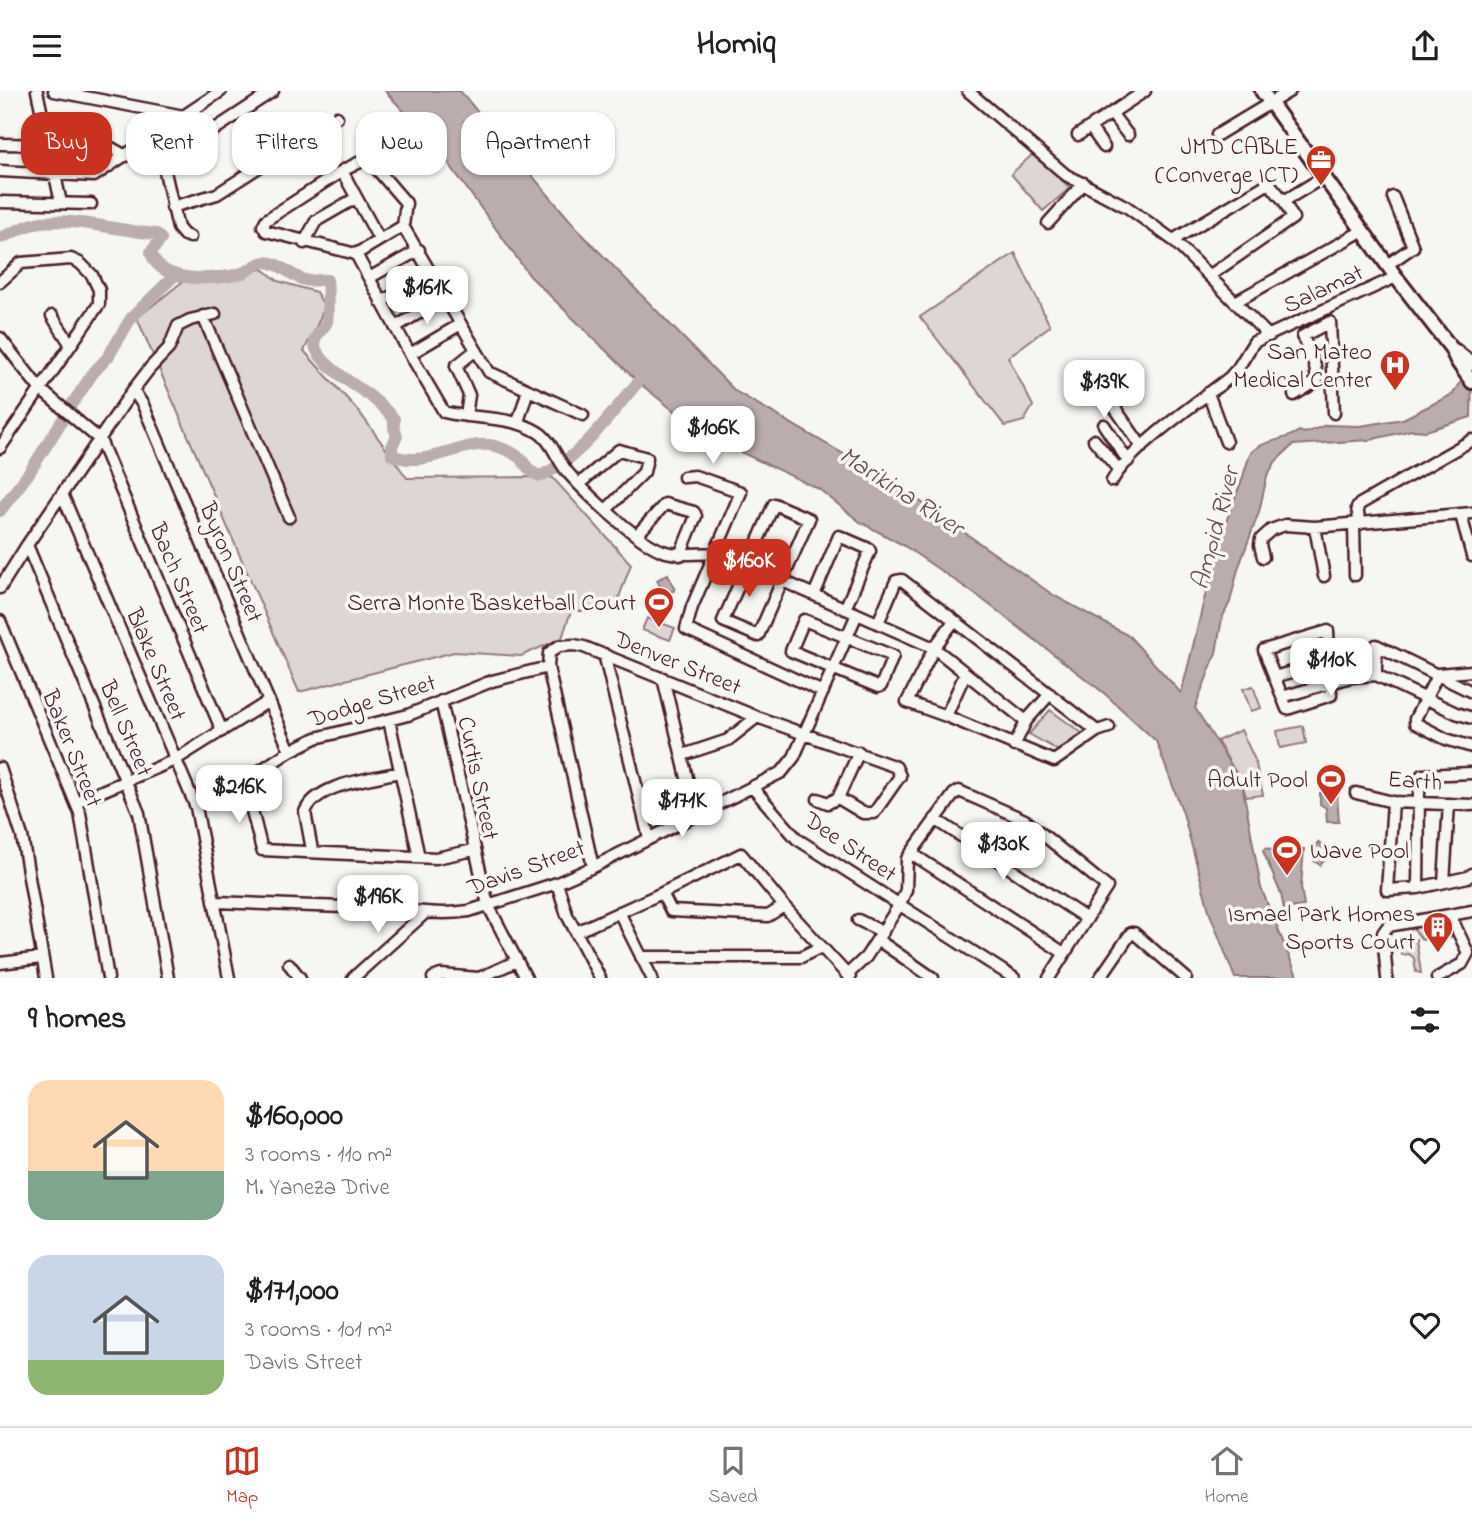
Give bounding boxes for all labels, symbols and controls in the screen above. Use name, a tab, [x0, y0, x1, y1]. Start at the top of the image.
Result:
text: Homiq	[696, 22, 776, 69]
icon: menu	[28, 27, 66, 65]
icon: share	[1406, 27, 1444, 65]
chip: Buy	[21, 112, 112, 175]
chip: Rent	[126, 112, 218, 175]
chip: Filters	[232, 112, 342, 175]
chip: New	[356, 112, 447, 175]
chip: Apartment	[461, 112, 615, 175]
place label: JMD CABLE (Converge ICT)	[1155, 131, 1298, 194]
office icon: JMD CABLE (Converge ICT)	[1304, 143, 1338, 187]
street label: Salamat	[1278, 256, 1370, 324]
pin: $161K	[378, 267, 476, 326]
text: $161K	[402, 272, 452, 305]
place label: San Mateo Medical Center	[1233, 336, 1373, 399]
hospital icon: San Mateo Medical Center	[1378, 348, 1412, 392]
pin: $139K	[1055, 361, 1153, 420]
text: $139K	[1080, 366, 1128, 399]
pin: $106K	[664, 407, 762, 466]
text: $106K	[687, 412, 739, 445]
water label: Marikina River	[831, 438, 973, 549]
water label: Ampid River	[1182, 460, 1252, 594]
street label: Byron Street	[187, 496, 271, 629]
street label: Bach Street	[138, 517, 217, 640]
pin: $160K	[700, 539, 798, 599]
text: $160K	[723, 545, 775, 578]
sports icon: Serra Monte Basketball Court	[642, 585, 676, 629]
place label: Serra Monte Basketball Court	[347, 587, 636, 622]
street label: Blake Street	[115, 602, 194, 727]
street label: Denver Street	[607, 622, 746, 706]
pin: $110K	[1282, 639, 1380, 698]
text: $110K	[1306, 644, 1356, 677]
street label: Dodge Street	[304, 666, 441, 739]
street label: Bell Street	[88, 675, 161, 783]
street label: Baker Street	[31, 684, 110, 813]
street label: Curtis Street	[446, 714, 507, 843]
sports icon: Adult Pool	[1314, 762, 1348, 806]
street label: Earth	[1386, 763, 1443, 802]
place label: Adult Pool	[1207, 764, 1308, 799]
pin: $216K	[190, 765, 288, 825]
text: $216K	[212, 771, 266, 804]
pin: $171K	[633, 779, 731, 839]
text: $171K	[657, 785, 707, 818]
street label: Dee Street	[795, 803, 903, 892]
pin: $130K	[954, 823, 1052, 882]
text: $130K	[977, 828, 1029, 861]
street label: Davis Street	[462, 832, 591, 907]
sports icon: Wave Pool	[1270, 833, 1304, 877]
place label: Wave Pool	[1310, 835, 1409, 870]
pin: $196K	[329, 875, 427, 935]
text: $196K	[353, 881, 403, 914]
place label: Ismael Park Homes Sports Court	[1227, 898, 1415, 961]
building icon: Ismael Park Homes Sports Court	[1421, 910, 1455, 954]
text: 9 homes	[28, 998, 126, 1042]
icon: filters	[1406, 1001, 1444, 1039]
text: $160,000	[245, 1095, 343, 1139]
icon: home	[84, 1108, 168, 1192]
icon: heart	[1406, 1131, 1444, 1169]
text: 3 rooms · 110 m²	[245, 1139, 392, 1172]
text: M. Yaneza Drive	[245, 1172, 390, 1205]
text: $171,000	[245, 1270, 339, 1314]
icon: home	[84, 1283, 168, 1367]
icon: heart	[1406, 1306, 1444, 1344]
text: 3 rooms · 101 m²	[245, 1314, 392, 1347]
text: Davis Street	[245, 1347, 363, 1380]
tab: Map	[223, 1442, 261, 1511]
tab: Saved	[708, 1442, 758, 1511]
tab: Home	[1204, 1442, 1249, 1511]

